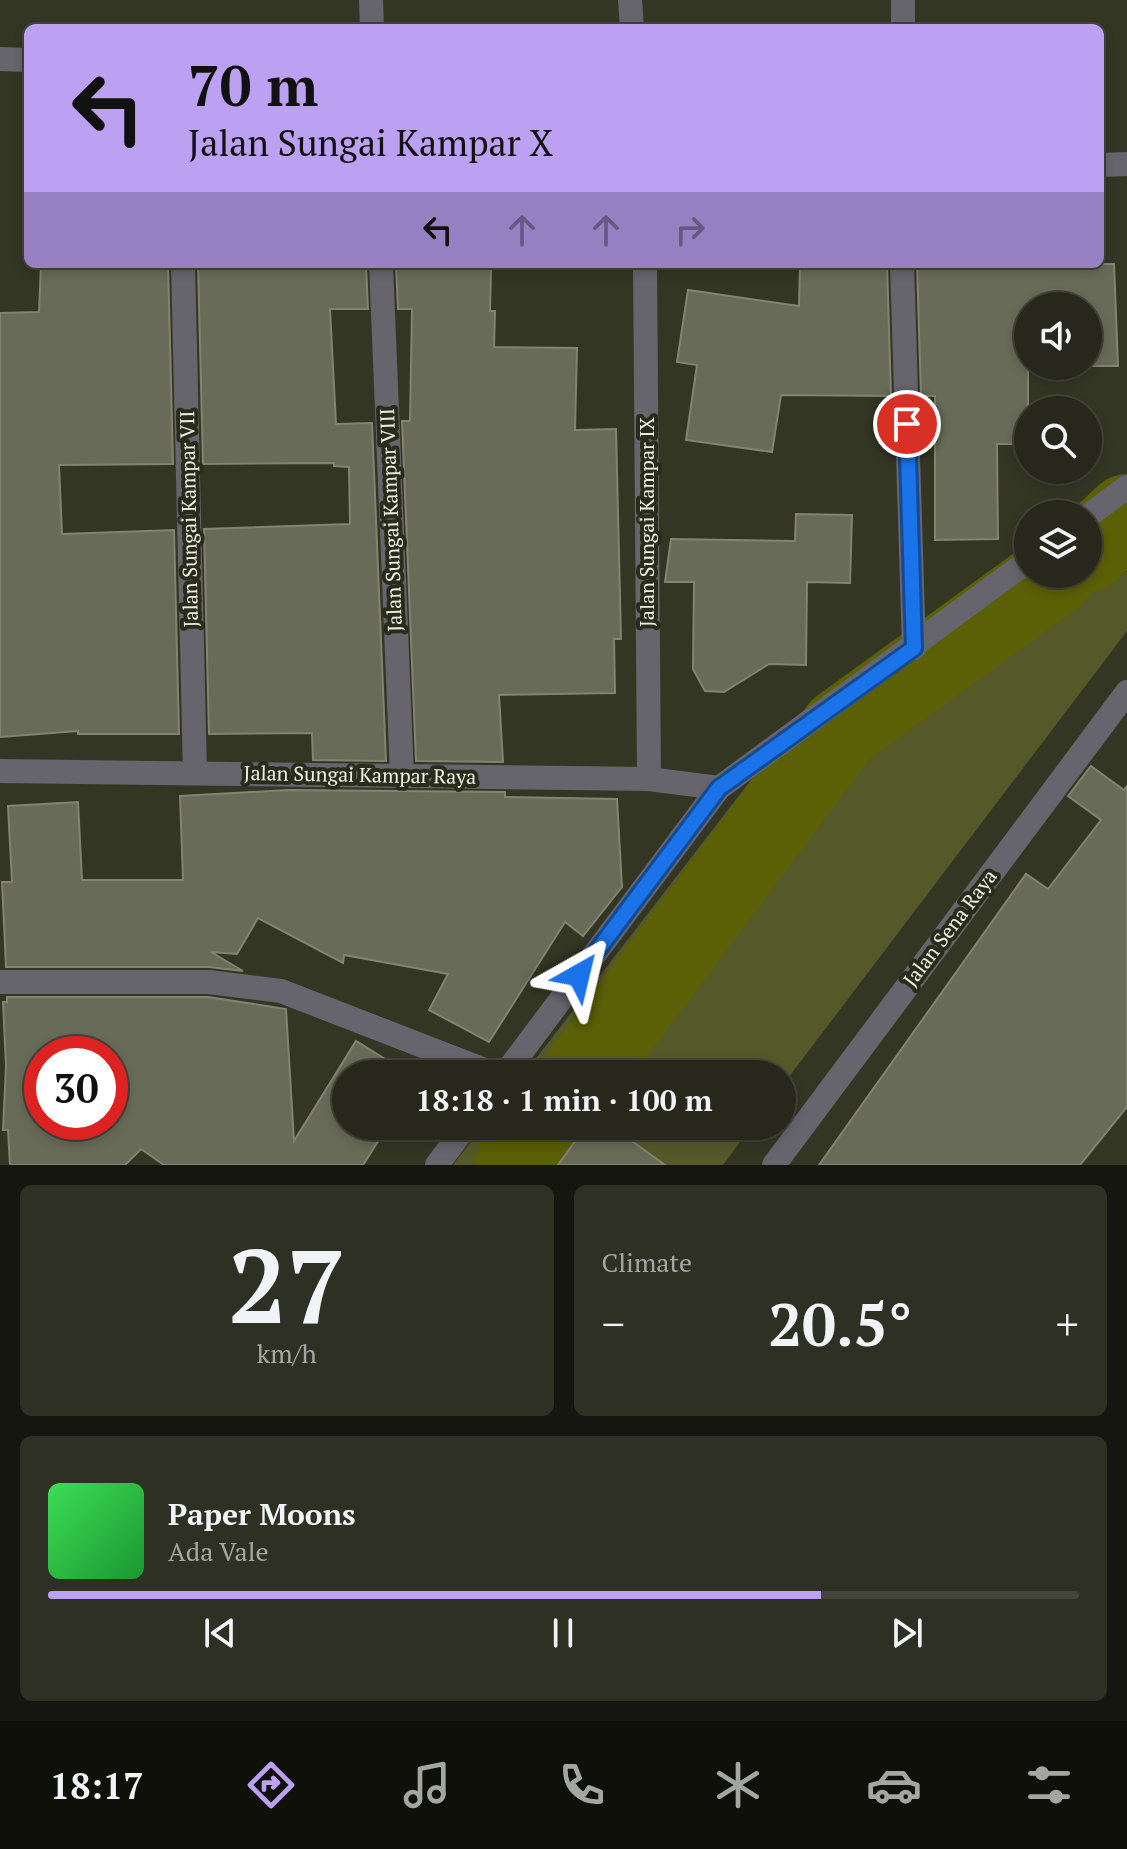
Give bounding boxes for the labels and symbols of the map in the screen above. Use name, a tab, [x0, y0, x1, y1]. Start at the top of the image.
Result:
pin	[873, 390, 941, 458]
street label: Jalan Sungai Kampar VIII	[373, 408, 408, 632]
street label: Jalan Sungai Kampar VII	[173, 410, 204, 628]
street label: Jalan Sungai Kampar IX	[633, 416, 660, 627]
street label: Jalan Sungai Kampar Raya	[243, 759, 477, 790]
street label: Jalan Sena Raya	[897, 863, 1003, 992]
position arrow	[537, 933, 621, 1017]
speed limit sign: 30	[24, 1036, 128, 1140]

